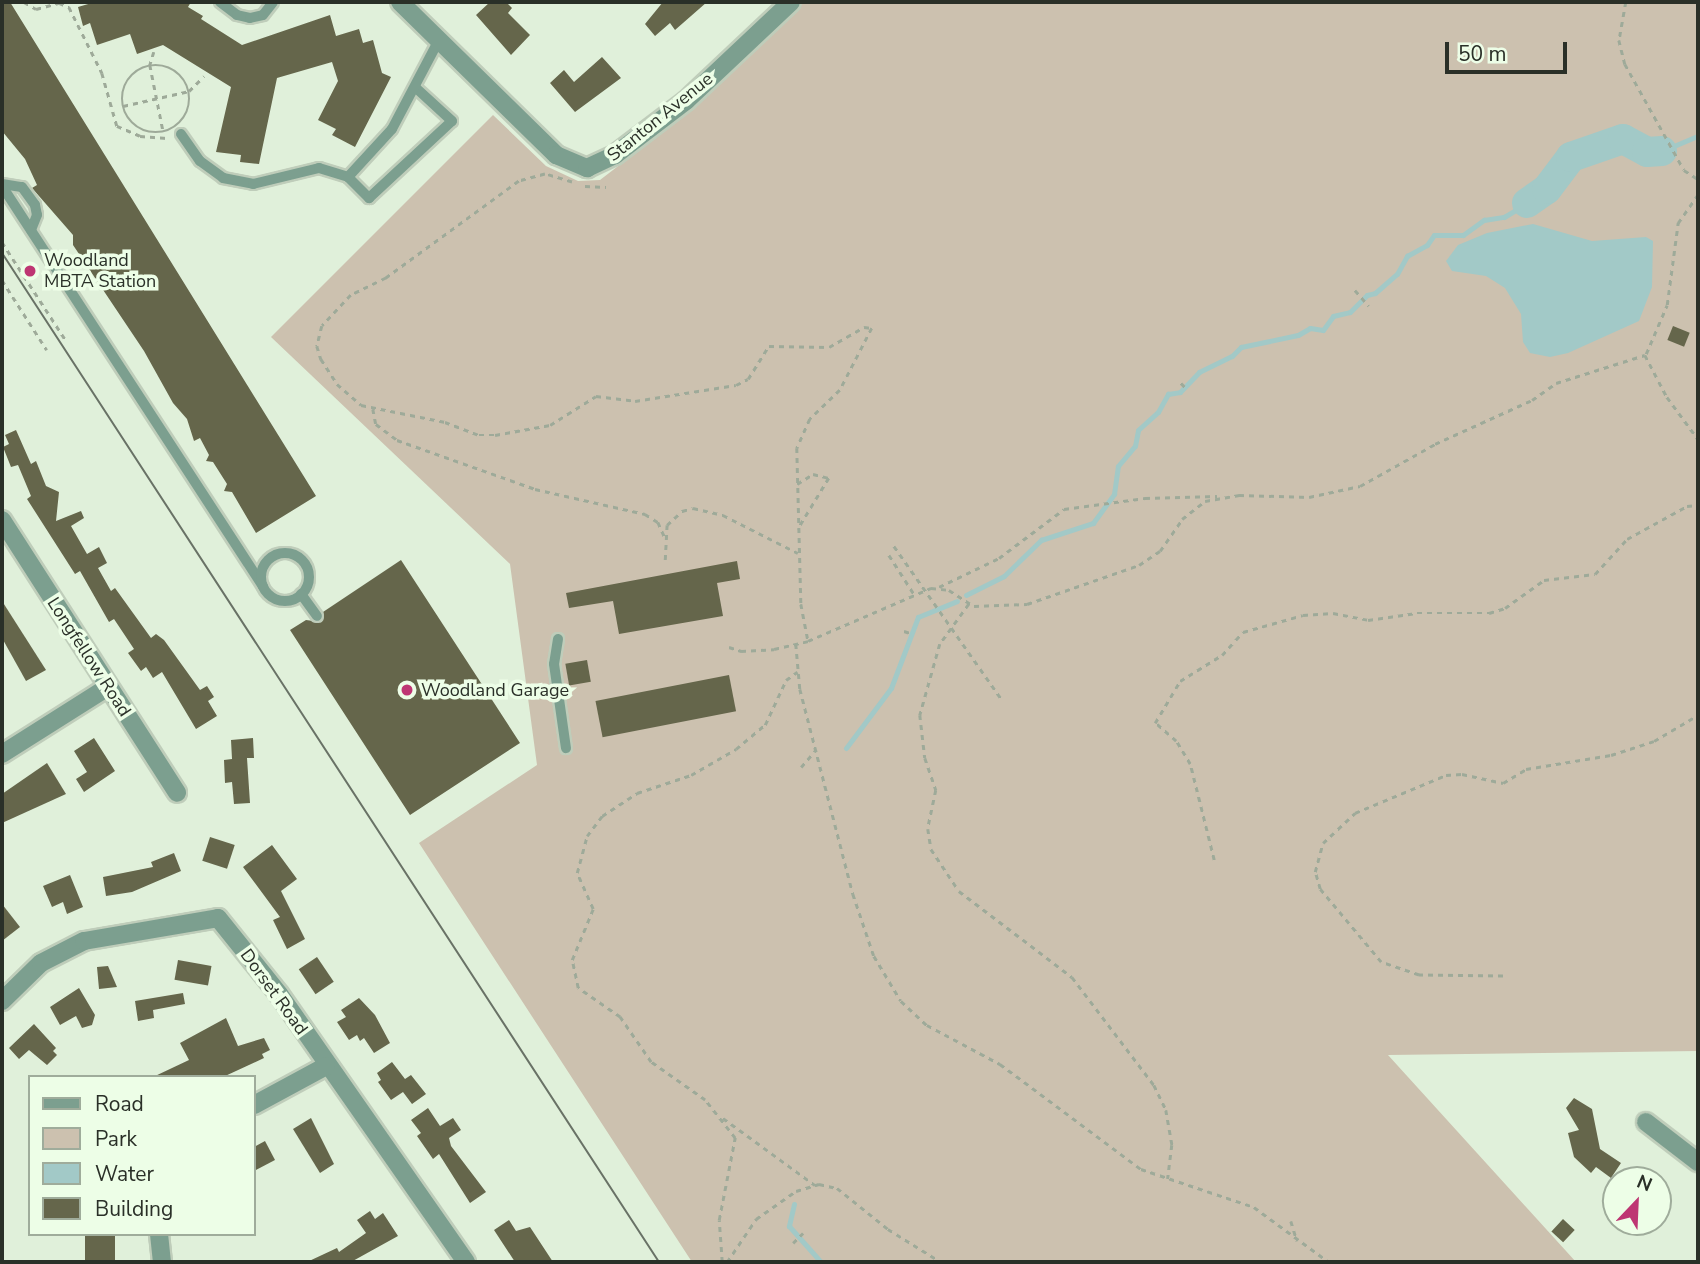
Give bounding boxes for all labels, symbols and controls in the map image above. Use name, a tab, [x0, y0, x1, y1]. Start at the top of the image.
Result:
scale bar	[1448, 28, 1570, 72]
text: 50 m	[1458, 40, 1507, 68]
street label: Stanton Avenue	[603, 68, 717, 166]
place label: Woodland MBTA Station	[44, 250, 156, 292]
marker: Woodland MBTA Station	[22, 263, 38, 279]
street label: Longfellow Road	[42, 593, 136, 721]
place label: Woodland Garage	[421, 679, 569, 701]
marker: Woodland Garage	[399, 682, 415, 698]
street label: Dorset Road	[236, 945, 312, 1039]
legend	[28, 1075, 256, 1236]
text: Road	[95, 1090, 144, 1118]
text: Park	[95, 1125, 137, 1153]
text: Water	[95, 1160, 154, 1188]
north arrow	[1602, 1166, 1672, 1236]
text: N	[1633, 1169, 1656, 1198]
text: Building	[95, 1195, 173, 1223]

